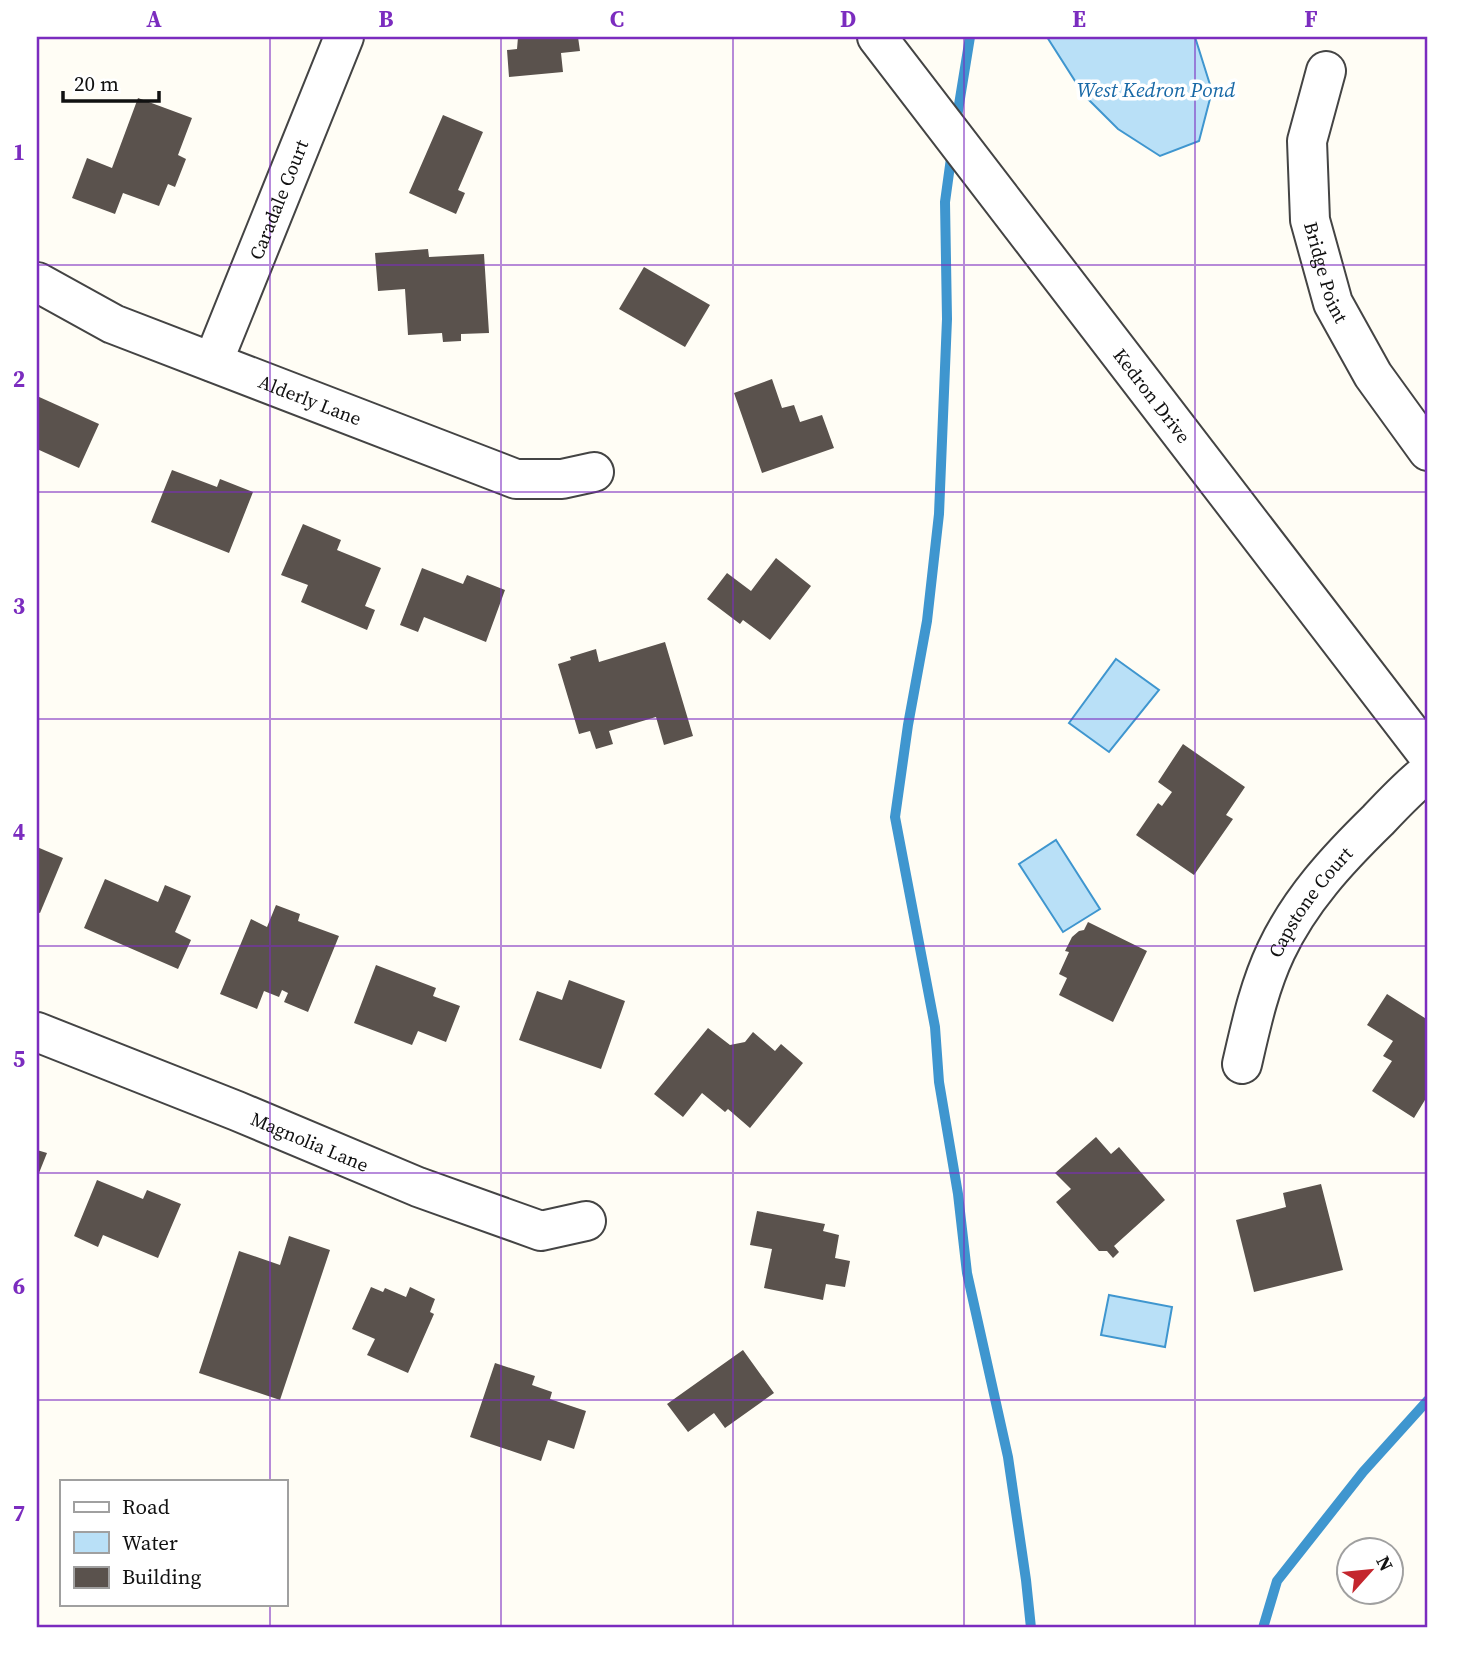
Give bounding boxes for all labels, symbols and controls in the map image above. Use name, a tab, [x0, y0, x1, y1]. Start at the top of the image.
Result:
text: A	[146, 3, 162, 35]
text: B	[379, 3, 394, 35]
text: C	[610, 3, 624, 35]
text: D	[840, 3, 856, 35]
text: E	[1072, 3, 1086, 35]
text: F	[1304, 3, 1318, 35]
scale bar	[63, 60, 159, 104]
text: 20 m	[74, 69, 119, 98]
water label: West Kedron Pond	[1077, 75, 1235, 104]
street label: Caradale Court	[243, 135, 315, 263]
text: 1	[13, 136, 25, 168]
street label: Bridge Point	[1298, 219, 1355, 328]
street label: Kedron Drive	[1108, 343, 1197, 448]
text: 2	[13, 363, 25, 395]
street label: Alderly Lane	[255, 368, 365, 431]
text: 3	[13, 590, 25, 622]
text: 4	[13, 816, 25, 848]
street label: Capstone Court	[1262, 840, 1359, 962]
text: 5	[13, 1043, 25, 1075]
street label: Magnolia Lane	[247, 1105, 373, 1178]
text: 6	[13, 1270, 25, 1302]
legend	[60, 1480, 287, 1606]
text: Road	[122, 1492, 170, 1521]
text: 7	[13, 1497, 25, 1529]
text: Water	[122, 1528, 178, 1557]
north arrow	[1336, 1536, 1406, 1606]
text: N	[1370, 1551, 1400, 1575]
text: Building	[122, 1562, 201, 1591]

